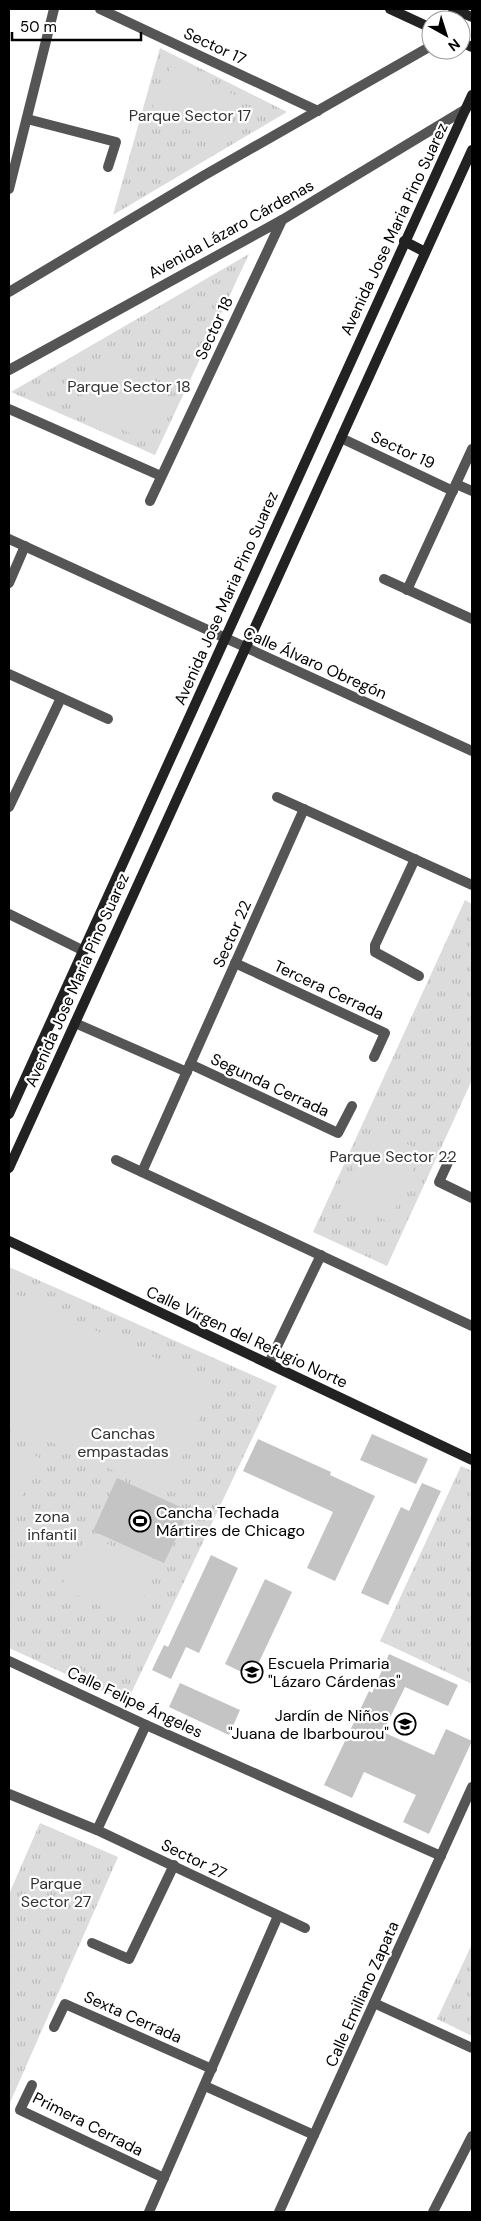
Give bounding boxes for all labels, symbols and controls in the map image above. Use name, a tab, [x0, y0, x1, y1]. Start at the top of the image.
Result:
scale bar	[12, 10, 141, 42]
north arrow	[421, 10, 471, 60]
text: 50 m	[20, 17, 57, 37]
street label: Sector 17	[180, 22, 250, 70]
text: N	[445, 35, 464, 55]
park label: Parque Sector 17	[129, 105, 251, 126]
street label: Avenida Jose Maria Pino Suarez	[335, 119, 453, 339]
street label: Avenida Lázaro Cárdenas	[144, 175, 318, 283]
street label: Sector 18	[190, 293, 238, 363]
park label: Parque Sector 18	[67, 376, 191, 397]
street label: Sector 19	[368, 426, 438, 474]
street label: Avenida Jose Maria Pino Suarez	[169, 488, 283, 708]
street label: Calle Álvaro Obregón	[240, 622, 390, 704]
street label: Avenida Jose Maria Pino Suarez	[20, 870, 134, 1090]
street label: Sector 22	[208, 897, 256, 971]
street label: Tercera Cerrada	[271, 955, 387, 1025]
street label: Segunda Cerrada	[207, 1048, 333, 1122]
park label: Parque Sector 22	[329, 1146, 457, 1167]
street label: Calle Virgen del Refugio Norte	[143, 1281, 351, 1393]
park label: Canchas empastadas	[77, 1423, 169, 1462]
place label: Cancha Techada Mártires de Chicago	[156, 1502, 305, 1541]
park label: zona infantil	[27, 1506, 77, 1545]
sports icon: Cancha Techada Mártires de Chicago	[128, 1509, 152, 1533]
place label: Escuela Primaria "Lázaro Cárdenas"	[268, 1653, 401, 1692]
school or university icon: Escuela Primaria "Lázaro Cárdenas"	[240, 1660, 264, 1684]
street label: Calle Felipe Ángeles	[64, 1661, 206, 1743]
place label: Jardín de Niños "Juana de Ibarbourou"	[228, 1705, 389, 1744]
school or university icon: Jardín de Niños "Juana de Ibarbourou"	[393, 1712, 417, 1736]
street label: Sector 27	[158, 1834, 230, 1884]
park label: Parque Sector 27	[21, 1873, 91, 1912]
street label: Calle Emiliano Zapata	[320, 1918, 404, 2070]
street label: Sexta Cerrada	[81, 1986, 185, 2048]
street label: Primera Cerrada	[29, 2087, 147, 2161]

